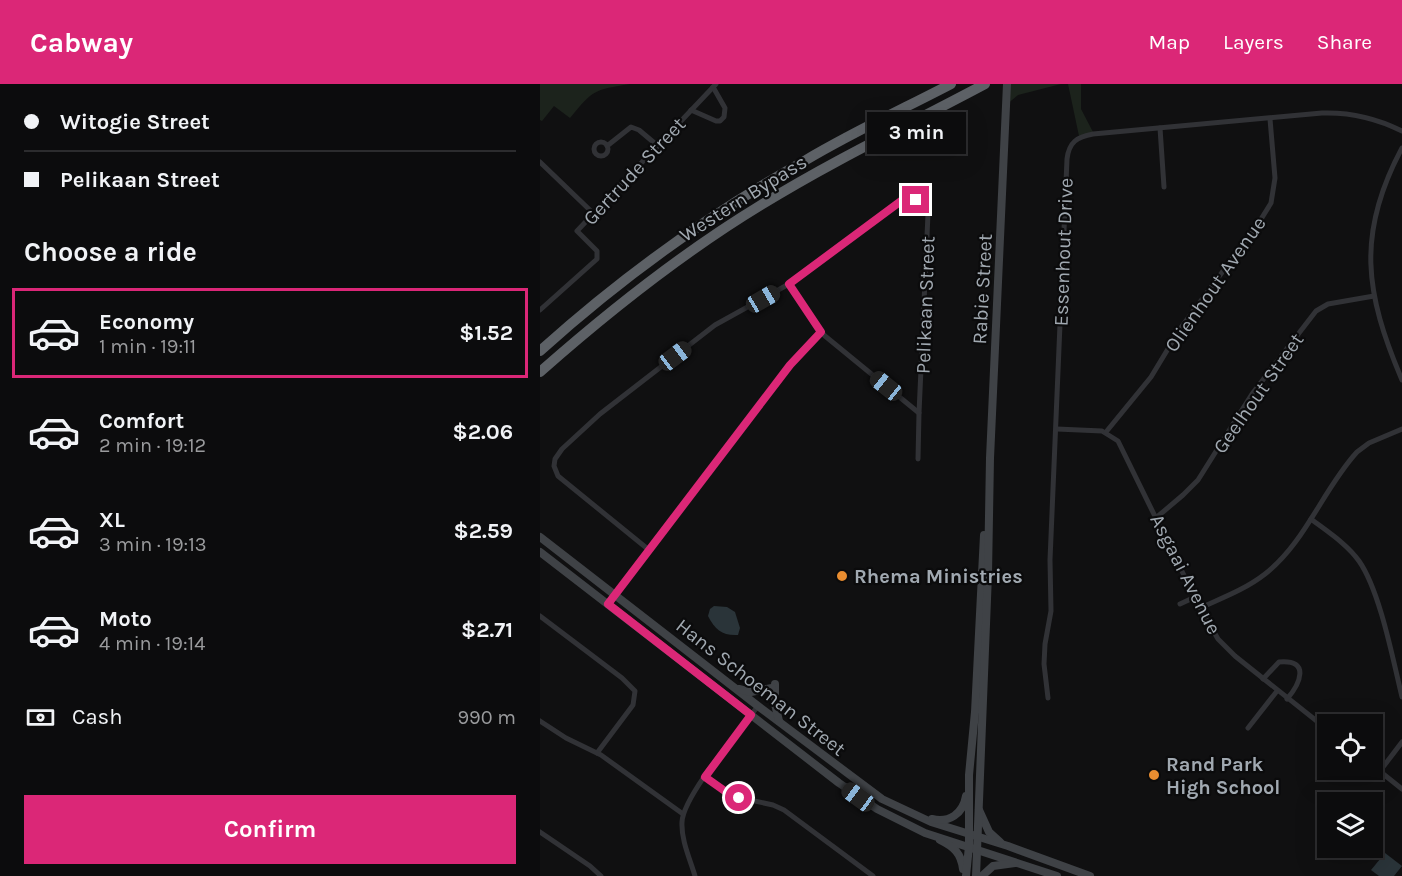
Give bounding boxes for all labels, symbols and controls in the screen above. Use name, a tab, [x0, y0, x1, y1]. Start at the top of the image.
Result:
text: Cabway	[30, 26, 133, 59]
text: Map	[1148, 30, 1190, 54]
text: Layers	[1223, 30, 1284, 54]
text: Share	[1317, 30, 1372, 54]
text: Witogie Street	[60, 109, 210, 135]
street label: Gertrude Street	[579, 112, 691, 230]
callout: 3 min	[866, 113, 965, 155]
text: 3 min	[889, 121, 944, 144]
street label: Western Bypass	[676, 150, 811, 247]
text: Pelikaan Street	[60, 167, 220, 193]
street label: Essenhout Drive	[1049, 177, 1078, 327]
route end	[902, 186, 929, 213]
street label: Olienhout Avenue	[1160, 212, 1271, 356]
street label: Rabie Street	[968, 233, 997, 345]
street label: Pelikaan Street	[912, 235, 939, 374]
text: Choose a ride	[24, 236, 197, 268]
car	[743, 282, 783, 316]
icon: car	[27, 306, 81, 360]
text: Economy	[99, 309, 194, 335]
text: $1.52	[459, 320, 513, 346]
street label: Geelhout Street	[1208, 328, 1309, 458]
text: 1 min · 19:11	[99, 335, 196, 358]
car	[655, 338, 695, 374]
car	[866, 368, 906, 404]
icon: car	[27, 405, 81, 459]
text: Comfort	[99, 408, 184, 434]
text: $2.06	[453, 419, 513, 445]
text: 2 min · 19:12	[99, 434, 206, 457]
icon: car	[27, 504, 81, 558]
text: XL	[99, 507, 125, 533]
street label: Asgaai Avenue	[1145, 510, 1226, 638]
text: $2.59	[454, 518, 513, 544]
text: 3 min · 19:13	[99, 533, 207, 556]
place label: Rhema Ministries	[854, 565, 1023, 588]
marker: Rhema Ministries	[835, 569, 849, 583]
icon: car	[27, 603, 81, 657]
text: Moto	[99, 606, 152, 632]
street label: Hans Schoeman Street	[671, 614, 850, 761]
text: $2.71	[461, 617, 513, 643]
text: 4 min · 19:14	[99, 632, 205, 655]
icon: cash	[24, 701, 57, 734]
text: Cash	[72, 704, 122, 730]
text: 990 m	[457, 706, 516, 729]
map controls	[1317, 714, 1383, 858]
button: locate	[1317, 714, 1383, 780]
place label: Rand Park High School	[1166, 753, 1280, 799]
marker: Rand Park High School	[1147, 768, 1161, 782]
car	[838, 779, 878, 815]
route start	[725, 784, 752, 811]
button: layers	[1317, 792, 1383, 858]
button: Confirm	[24, 795, 516, 864]

